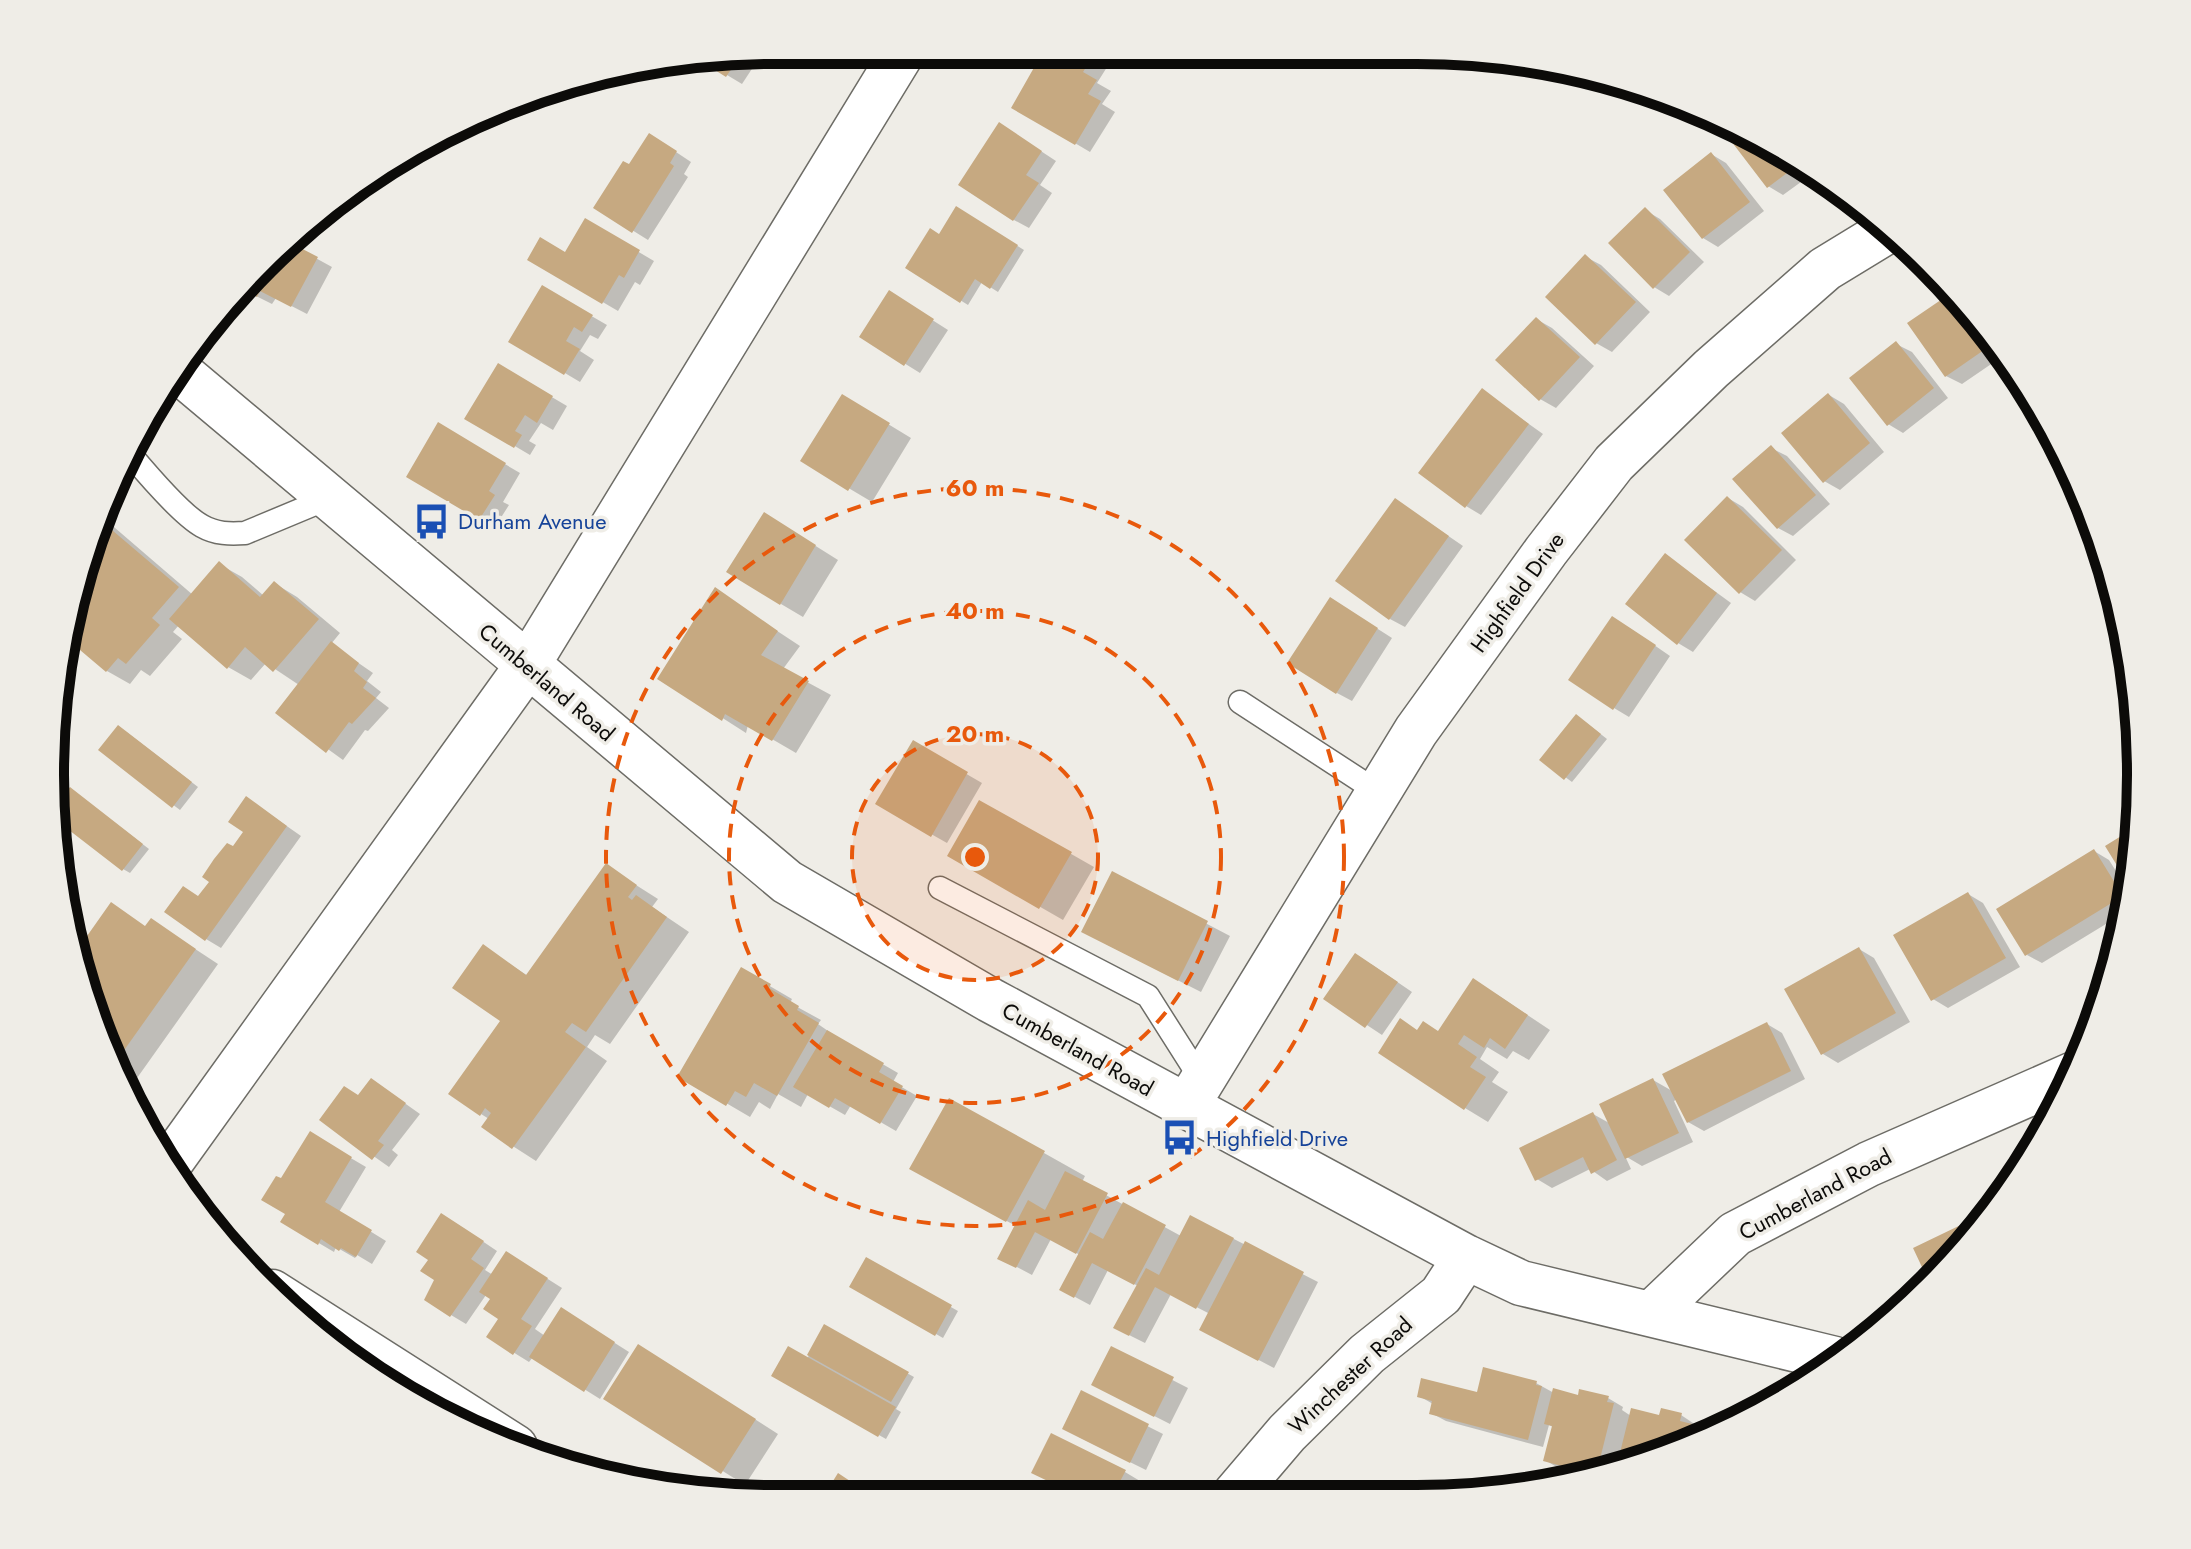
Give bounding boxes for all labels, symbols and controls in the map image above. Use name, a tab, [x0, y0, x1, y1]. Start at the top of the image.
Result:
text: 60 m	[946, 470, 1004, 505]
bus stop icon: Durham Avenue	[413, 502, 451, 540]
place label: Durham Avenue	[458, 505, 606, 537]
street label: Highfield Drive	[1462, 525, 1572, 659]
text: 40 m	[945, 593, 1005, 628]
street label: Cumberland Road	[472, 615, 622, 749]
text: 20 m	[946, 716, 1004, 751]
centre of rings	[961, 843, 989, 871]
street label: Cumberland Road	[996, 994, 1160, 1104]
bus stop icon: Highfield Drive	[1161, 1119, 1199, 1157]
place label: Highfield Drive	[1206, 1122, 1348, 1154]
street label: Cumberland Road	[1733, 1140, 1897, 1248]
street label: Winchester Road	[1281, 1309, 1419, 1441]

